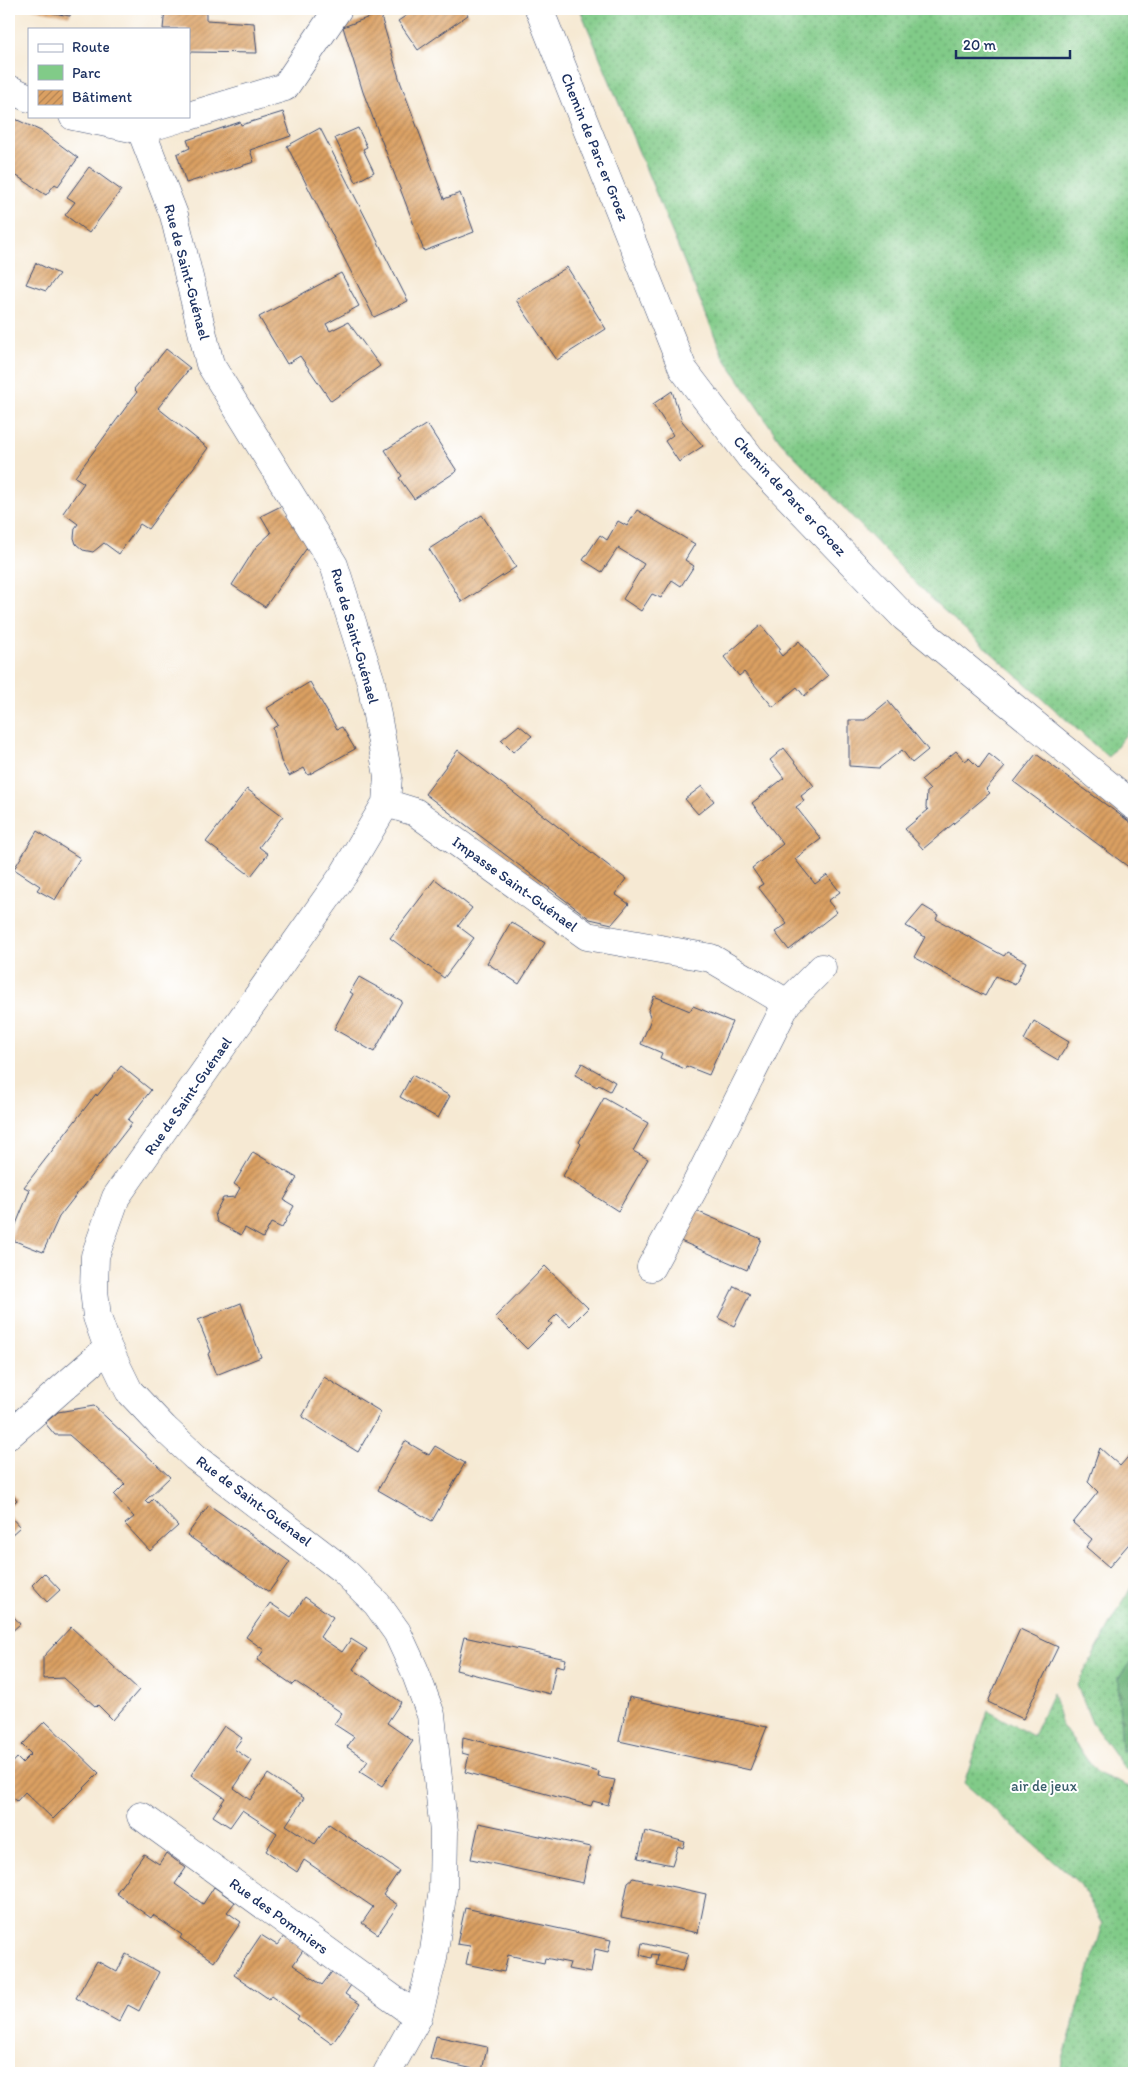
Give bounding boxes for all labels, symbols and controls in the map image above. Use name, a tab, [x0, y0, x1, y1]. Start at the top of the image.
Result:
legend	[28, 28, 190, 118]
scale bar	[956, 28, 1069, 60]
text: 20 m	[963, 36, 997, 54]
text: Route	[72, 38, 110, 56]
text: Parc	[72, 64, 101, 82]
street label: Chemin de Parc er Groez	[557, 71, 633, 224]
text: Bâtiment	[72, 88, 133, 106]
street label: Rue de Saint-Guénael	[160, 202, 214, 343]
street label: Chemin de Parc er Groez	[730, 432, 850, 560]
street label: Rue de Saint-Guénael	[327, 566, 383, 706]
street label: Impasse Saint-Guénael	[449, 833, 582, 936]
street label: Rue de Saint-Guénael	[140, 1033, 236, 1158]
street label: Rue de Saint-Guénael	[193, 1452, 316, 1551]
park label: air de jeux	[1011, 1777, 1078, 1795]
street label: Rue des Pommiers	[226, 1874, 332, 1958]

